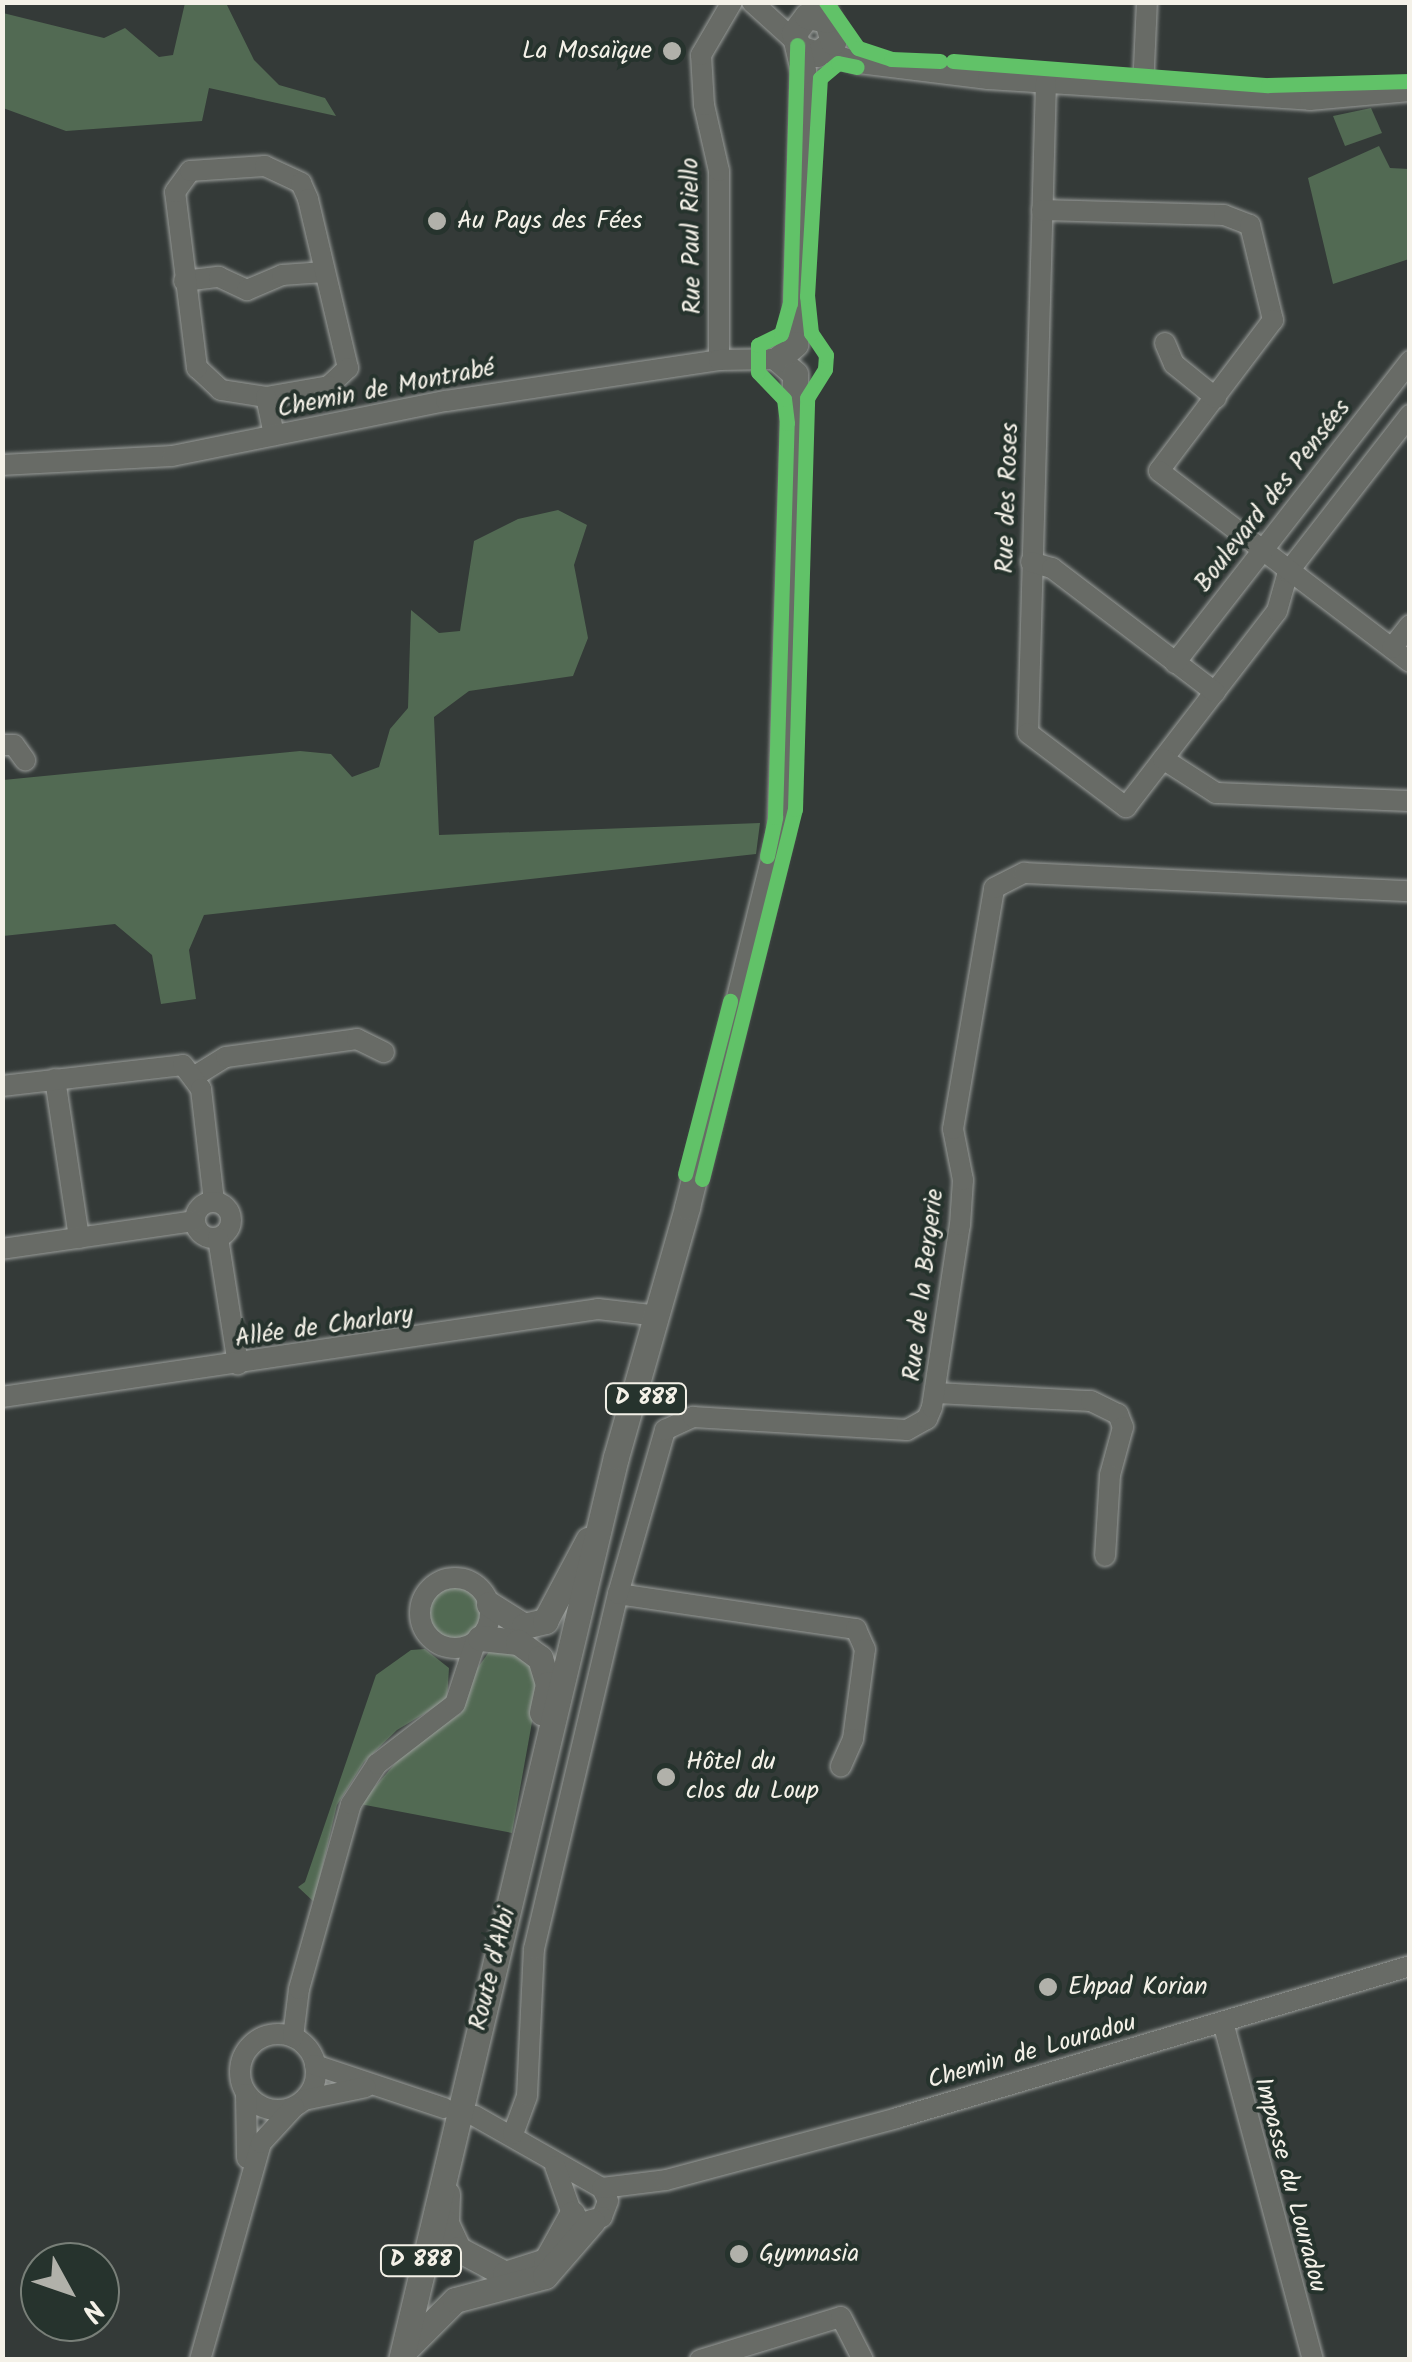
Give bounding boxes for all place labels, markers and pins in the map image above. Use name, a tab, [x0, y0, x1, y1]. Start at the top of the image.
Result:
place label: La Mosaïque	[522, 36, 652, 66]
marker: La Mosaïque	[661, 40, 683, 62]
place label: Au Pays des Fées	[457, 206, 642, 236]
marker: Au Pays des Fées	[426, 210, 448, 232]
place label: Hôtel du clos du Loup	[686, 1748, 819, 1807]
marker: Hôtel du clos du Loup	[655, 1766, 677, 1788]
place label: Ehpad Korian	[1068, 1972, 1208, 2002]
marker: Ehpad Korian	[1037, 1976, 1059, 1998]
place label: Gymnasia	[759, 2239, 859, 2269]
marker: Gymnasia	[728, 2243, 750, 2265]

